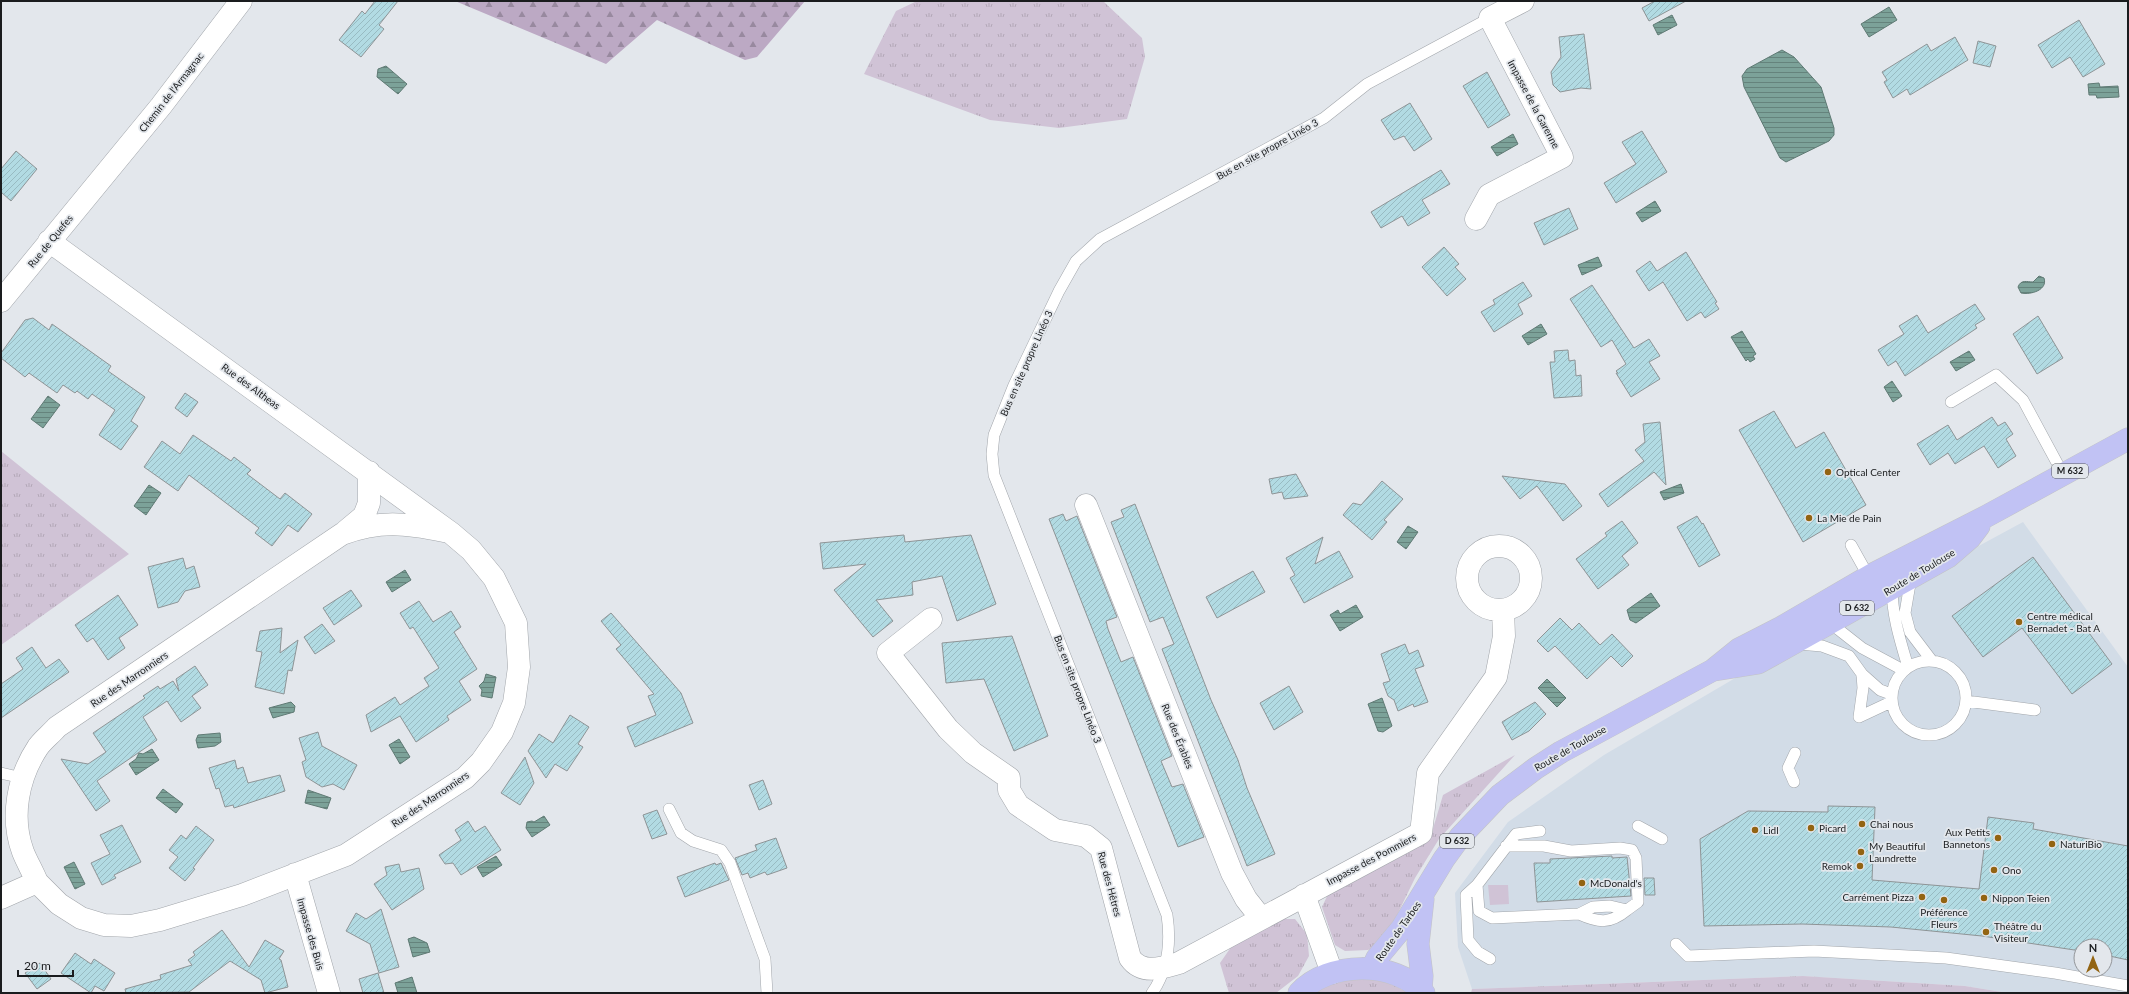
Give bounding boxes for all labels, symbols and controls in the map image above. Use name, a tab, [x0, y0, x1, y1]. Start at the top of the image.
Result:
street label: Chemin de l'Armagnac	[136, 50, 206, 134]
street label: Impasse de la Garenne	[1506, 58, 1562, 150]
street label: Bus en site propre Linéo 3	[1214, 116, 1320, 182]
street label: Rue de Quefes	[25, 212, 75, 270]
street label: Bus en site propre Linéo 3	[997, 308, 1055, 418]
street label: Rue des Altheas	[219, 361, 283, 411]
road number: M 632	[2052, 464, 2088, 478]
place label: Optical Center	[1836, 466, 1900, 478]
marker: Optical Center	[1823, 467, 1833, 477]
place label: La Mie de Pain	[1817, 512, 1881, 524]
marker: La Mie de Pain	[1804, 513, 1814, 523]
street label: Route de Toulouse	[1881, 546, 1957, 598]
road number: D 632	[1840, 601, 1874, 615]
place label: Centre médical Bernadet - Bat A	[2027, 610, 2100, 634]
marker: Centre médical Bernadet - Bat A	[2014, 617, 2024, 627]
street label: Bus en site propre Linéo 3	[1052, 633, 1104, 745]
street label: Rue des Marronniers	[88, 649, 170, 709]
street label: Rue des Érables	[1160, 702, 1196, 770]
street label: Route de Toulouse	[1532, 723, 1608, 773]
street label: Rue des Marronniers	[389, 769, 471, 829]
place label: Chai nous	[1870, 818, 1913, 830]
marker: Chai nous	[1857, 819, 1867, 829]
place label: Picard	[1819, 822, 1846, 834]
marker: Picard	[1806, 823, 1816, 833]
place label: Lidl	[1763, 824, 1779, 836]
marker: Lidl	[1750, 825, 1760, 835]
place label: Aux Petits Bannetons	[1943, 826, 1990, 850]
street label: Impasse des Pommiers	[1324, 830, 1418, 888]
marker: Aux Petits Bannetons	[1993, 833, 2003, 843]
road number: D 632	[1440, 834, 1474, 848]
place label: NaturiBio	[2060, 838, 2102, 850]
marker: NaturiBio	[2047, 839, 2057, 849]
place label: My Beautiful Laundrette	[1869, 840, 1925, 864]
marker: My Beautiful Laundrette	[1856, 847, 1866, 857]
street label: Rue des Hêtres	[1096, 850, 1124, 918]
place label: Remok	[1822, 860, 1853, 872]
marker: Remok	[1855, 861, 1865, 871]
place label: Ono	[2002, 864, 2021, 876]
marker: Ono	[1989, 865, 1999, 875]
place label: McDonald's	[1590, 877, 1642, 889]
marker: McDonald's	[1577, 878, 1587, 888]
place label: Carrément Pizza	[1842, 891, 1914, 903]
marker: Carrément Pizza	[1917, 892, 1927, 902]
place label: Nippon Teien	[1992, 892, 2050, 904]
marker: Nippon Teien	[1979, 893, 1989, 903]
marker: Préférence Fleurs	[1939, 895, 1949, 905]
street label: Impasse des Buis	[295, 897, 327, 971]
street label: Route de Tarbes	[1373, 899, 1423, 963]
place label: Préférence Fleurs	[1920, 906, 1968, 930]
place label: Théâtre du Visiteur	[1994, 920, 2042, 944]
marker: Théâtre du Visiteur	[1981, 927, 1991, 937]
north arrow	[2073, 938, 2113, 978]
text: N	[2089, 941, 2097, 954]
scale bar	[18, 952, 73, 978]
text: 20 m	[24, 958, 51, 973]

